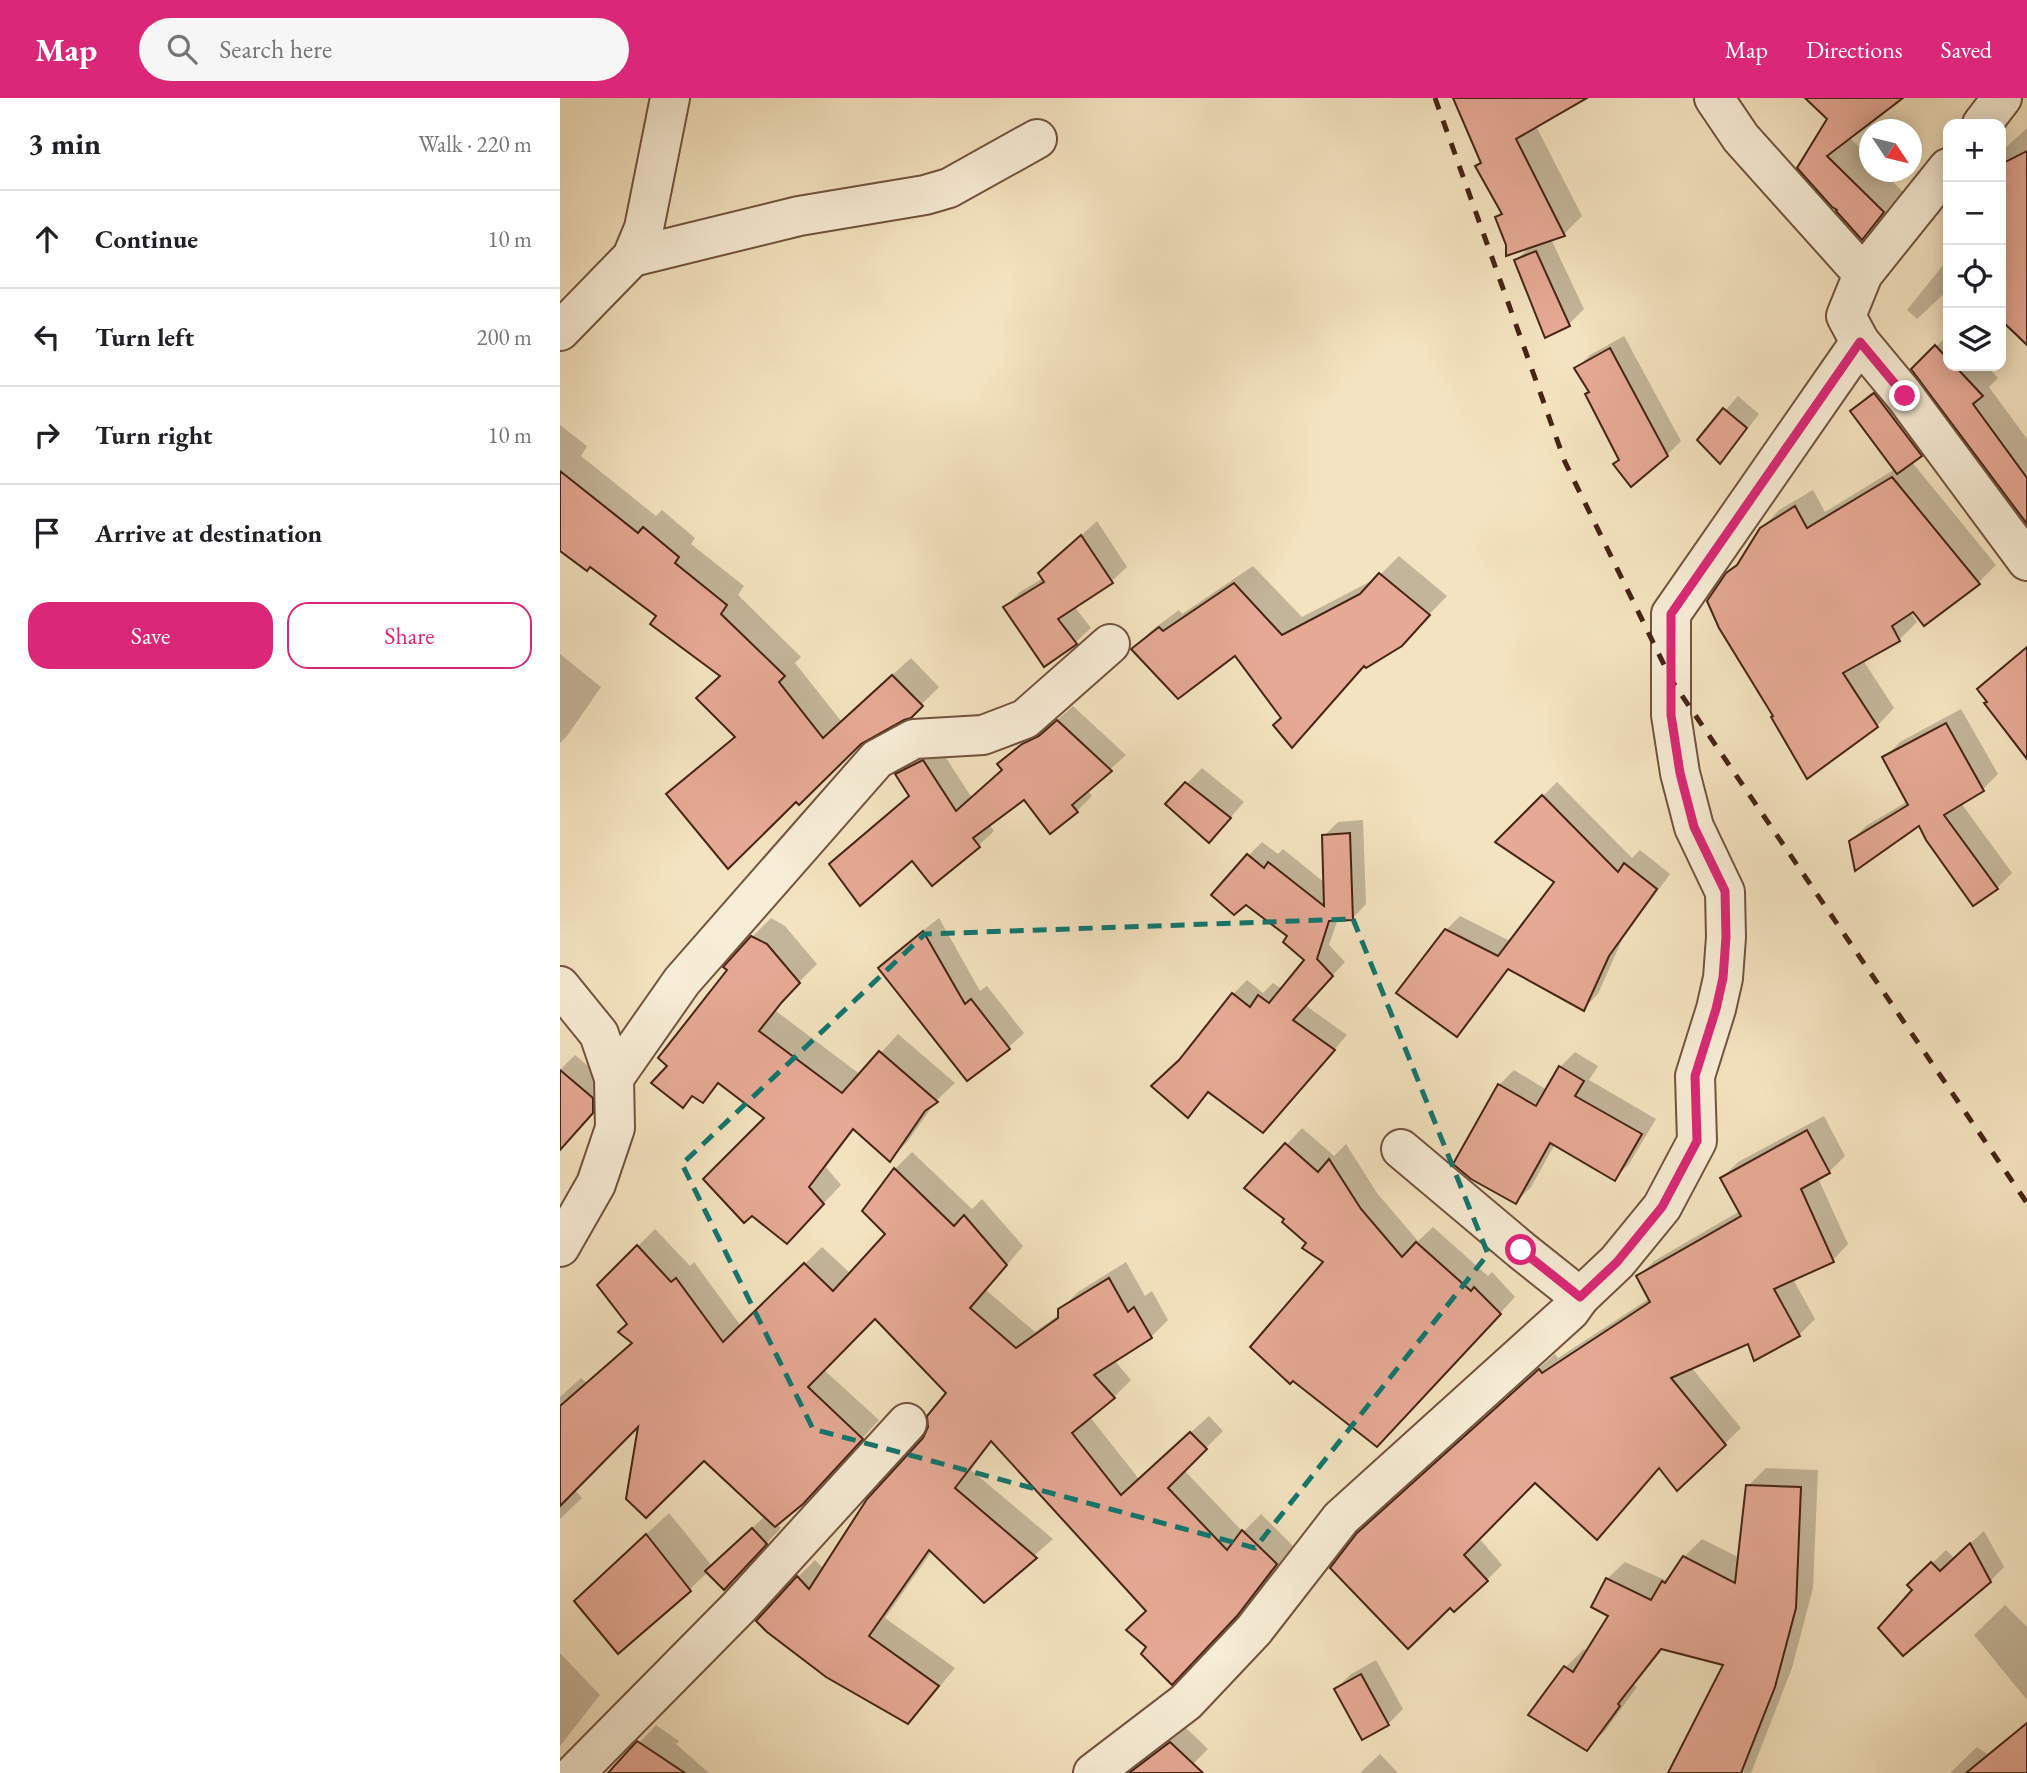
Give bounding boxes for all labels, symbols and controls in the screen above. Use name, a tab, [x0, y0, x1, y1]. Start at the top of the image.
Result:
search box	[139, 18, 629, 81]
text: Map	[35, 28, 97, 71]
icon: search	[163, 30, 201, 68]
text: Search here	[219, 32, 332, 66]
text: Map	[1725, 34, 1768, 65]
text: Directions	[1806, 34, 1903, 65]
text: Saved	[1941, 34, 1992, 65]
north arrow	[1859, 119, 1922, 182]
map controls	[1943, 119, 2006, 371]
button: +	[1943, 119, 2006, 182]
text: 3 min	[28, 124, 101, 163]
text: Walk · 220 m	[418, 129, 532, 159]
button: −	[1943, 182, 2006, 245]
icon: ahead	[28, 220, 66, 258]
text: Continue	[95, 222, 198, 256]
text: 10 m	[487, 224, 532, 254]
button: locate	[1943, 245, 2006, 308]
button: layers	[1943, 308, 2006, 371]
icon: left	[28, 318, 66, 356]
text: Turn left	[95, 320, 194, 354]
text: 200 m	[476, 322, 532, 352]
route end	[1889, 380, 1920, 411]
icon: right	[28, 416, 66, 454]
text: Turn right	[95, 418, 213, 452]
text: 10 m	[487, 420, 532, 450]
icon: arrive	[28, 514, 66, 552]
text: Arrive at destination	[95, 516, 322, 550]
button: Save	[28, 602, 273, 669]
button: Share	[287, 602, 532, 669]
route start	[1505, 1234, 1536, 1265]

